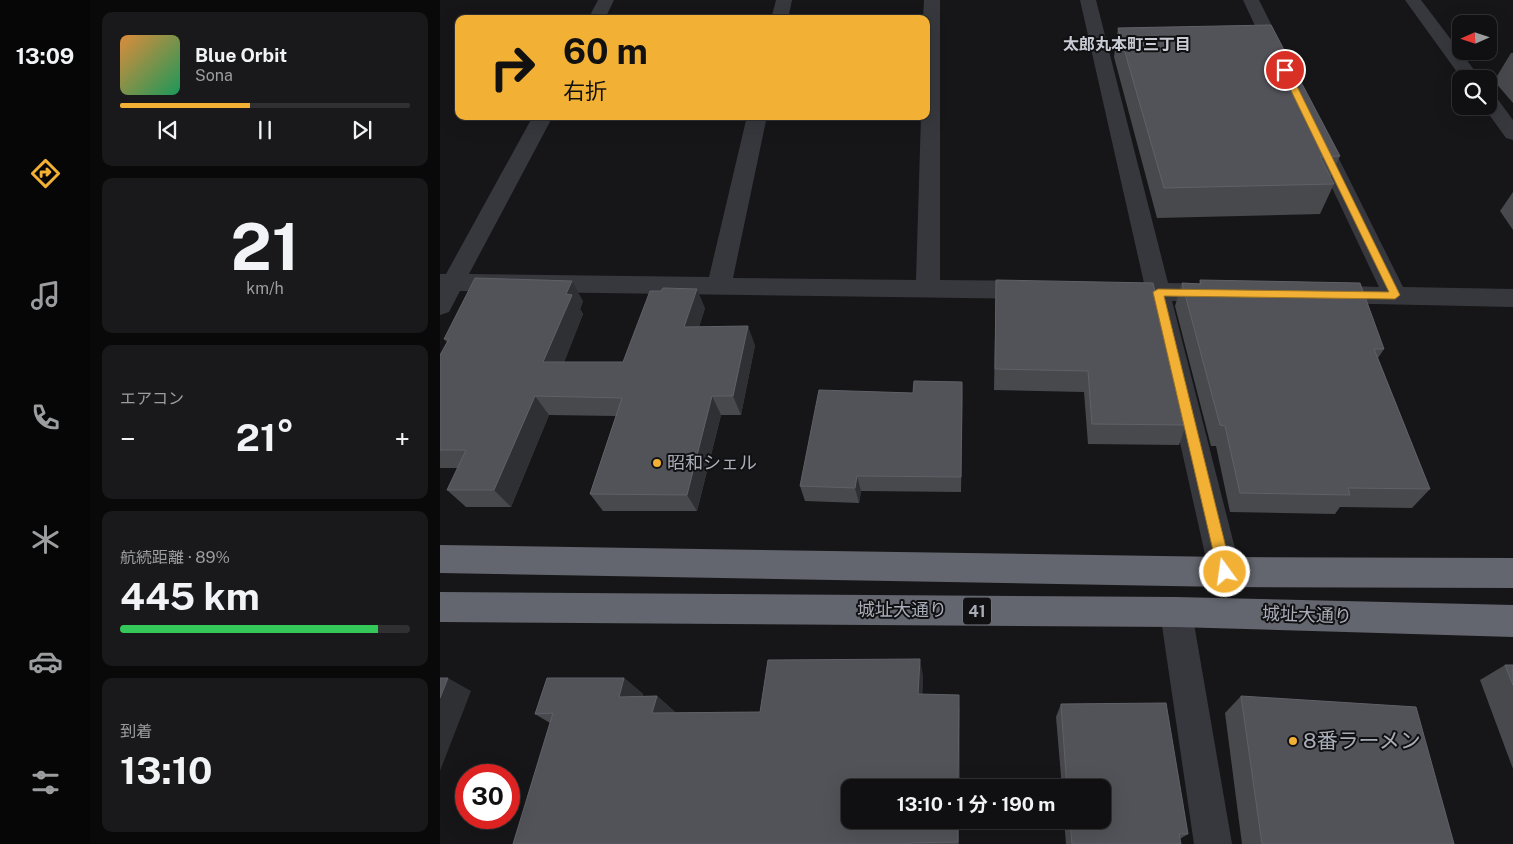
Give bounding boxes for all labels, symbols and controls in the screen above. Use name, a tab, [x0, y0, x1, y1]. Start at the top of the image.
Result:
north arrow	[1452, 15, 1498, 60]
map controls	[1452, 15, 1497, 115]
text: 60 m	[563, 31, 648, 72]
icon: right	[480, 35, 545, 100]
district label: 太郎丸本町三丁目	[1063, 35, 1191, 54]
text: 13:09	[16, 43, 74, 69]
text: Blue Orbit	[195, 44, 287, 66]
pin	[1264, 49, 1306, 91]
icon: arrive	[1271, 56, 1299, 84]
text: Sona	[195, 66, 233, 85]
button: search	[1452, 70, 1497, 115]
text: 右折	[563, 78, 607, 104]
icon: previous	[154, 116, 182, 144]
icon: pause	[251, 116, 279, 144]
icon: next	[348, 116, 376, 144]
icon: directions	[28, 156, 63, 191]
text: 21	[230, 208, 300, 285]
icon: music	[28, 278, 63, 313]
text: km/h	[246, 279, 284, 298]
text: エアコン	[120, 389, 184, 408]
icon: phone	[28, 400, 63, 435]
text: 21°	[236, 415, 294, 460]
text: −	[120, 422, 136, 455]
text: +	[394, 422, 410, 455]
place label: 昭和シェル	[667, 452, 757, 473]
marker: 昭和シェル	[651, 457, 663, 469]
icon: climate	[28, 522, 63, 557]
position arrow	[1198, 545, 1250, 597]
text: 航続距離 · 89%	[120, 548, 230, 567]
text: 445 km	[120, 574, 260, 619]
road number: 41	[963, 598, 991, 624]
street label: 城址大通り	[857, 599, 947, 620]
street label: 城址大通り	[1262, 602, 1352, 627]
icon: car	[28, 644, 63, 679]
text: 到着	[120, 722, 152, 741]
place label: 8番ラーメン	[1303, 728, 1421, 753]
marker: 8番ラーメン	[1287, 735, 1299, 747]
text: 13:10	[120, 748, 213, 793]
speed limit sign: 30	[455, 764, 520, 829]
icon: filters	[28, 765, 63, 800]
text: 13:10 · 1 分 · 190 m	[897, 793, 1055, 815]

